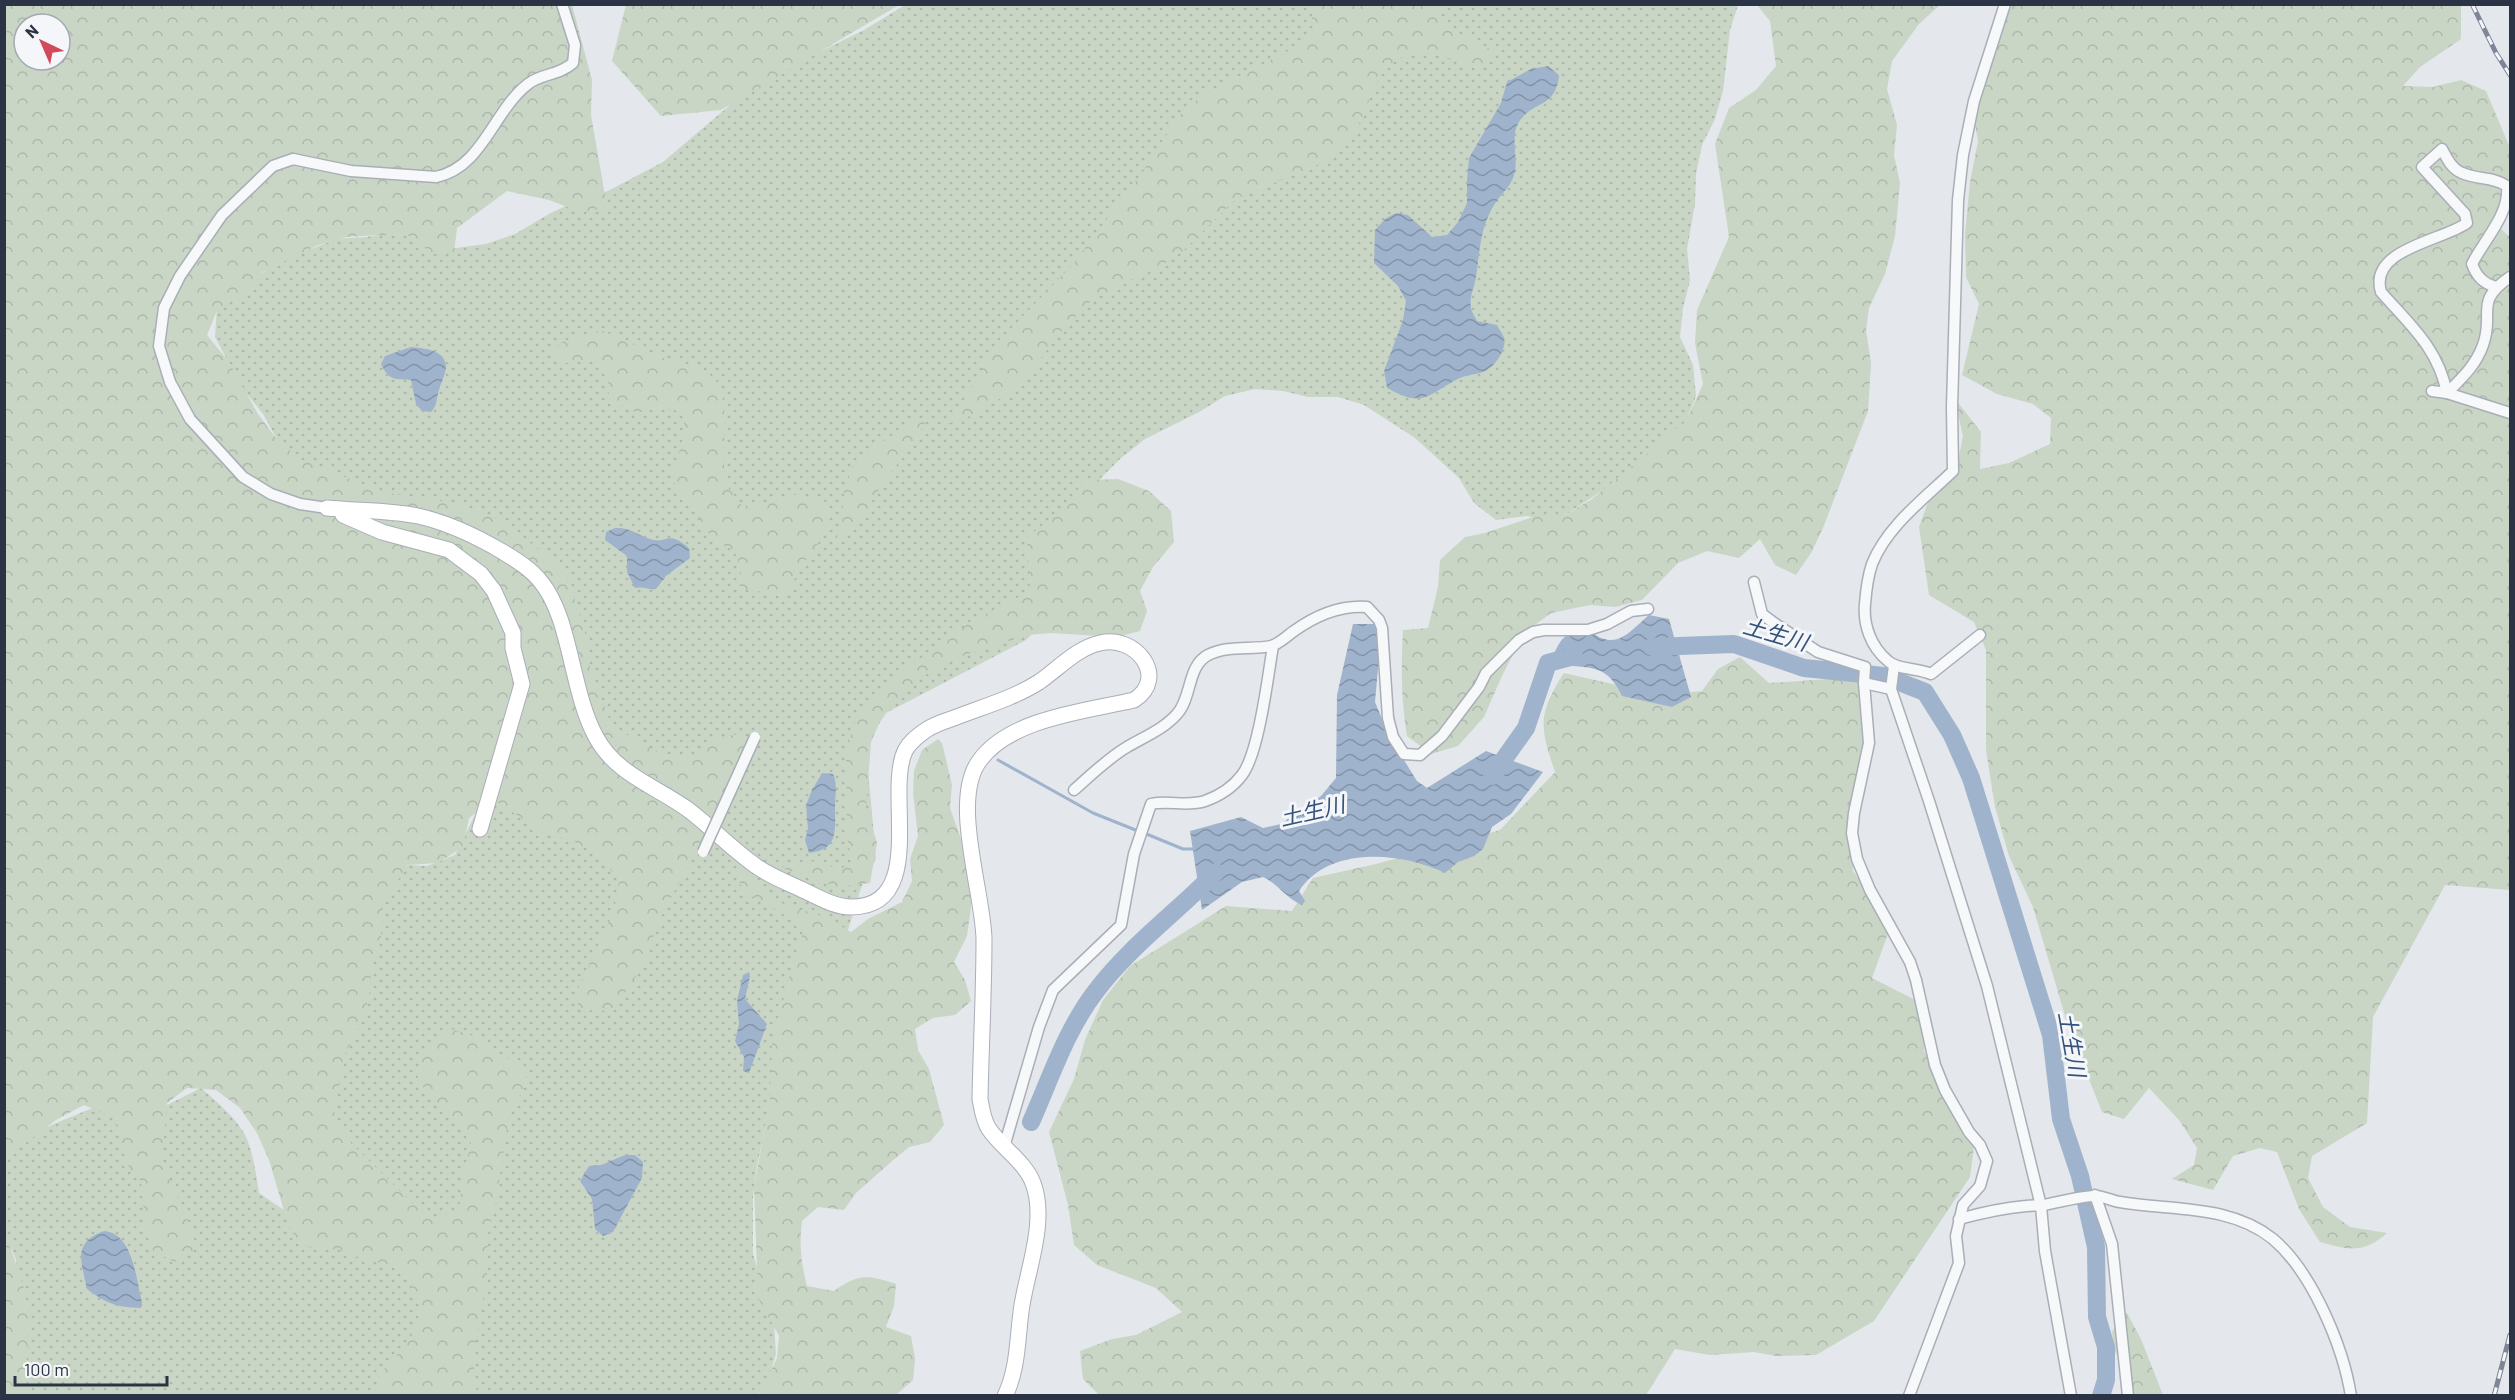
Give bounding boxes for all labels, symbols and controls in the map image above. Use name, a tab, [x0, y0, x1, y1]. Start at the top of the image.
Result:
north arrow	[12, 12, 72, 72]
text: N	[21, 20, 42, 41]
water label: 土生川	[1741, 611, 1813, 655]
water label: 土生川	[1277, 789, 1349, 830]
water label: 土生川	[2054, 1009, 2092, 1081]
scale bar	[15, 1349, 166, 1387]
text: 100 m	[24, 1358, 69, 1380]

